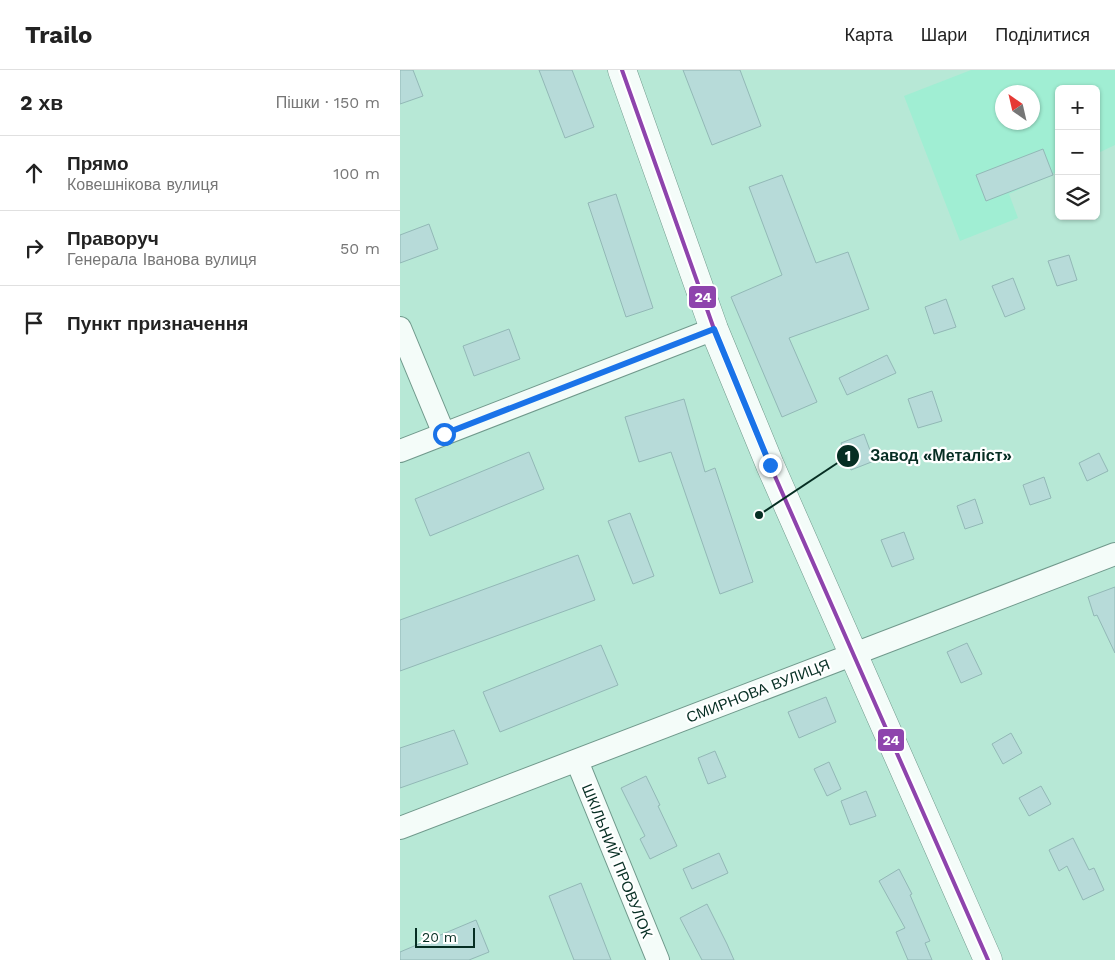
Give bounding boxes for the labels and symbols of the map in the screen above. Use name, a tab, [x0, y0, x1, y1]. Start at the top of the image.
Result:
north arrow	[995, 85, 1040, 130]
line badge: 24	[688, 285, 717, 309]
text: 24	[694, 289, 712, 305]
route start	[433, 423, 456, 446]
callout: Завод «Металіст»	[835, 440, 1022, 471]
text: Завод «Металіст»	[870, 446, 1012, 465]
text: 1	[845, 447, 851, 465]
route end	[759, 454, 782, 477]
street label: СМИРНОВА ВУЛИЦЯ	[684, 655, 832, 727]
line badge: 24	[877, 728, 905, 752]
text: 24	[882, 732, 900, 748]
street label: ШКІЛЬНИЙ ПРОВУЛОК	[578, 781, 656, 941]
scale bar	[415, 925, 475, 948]

